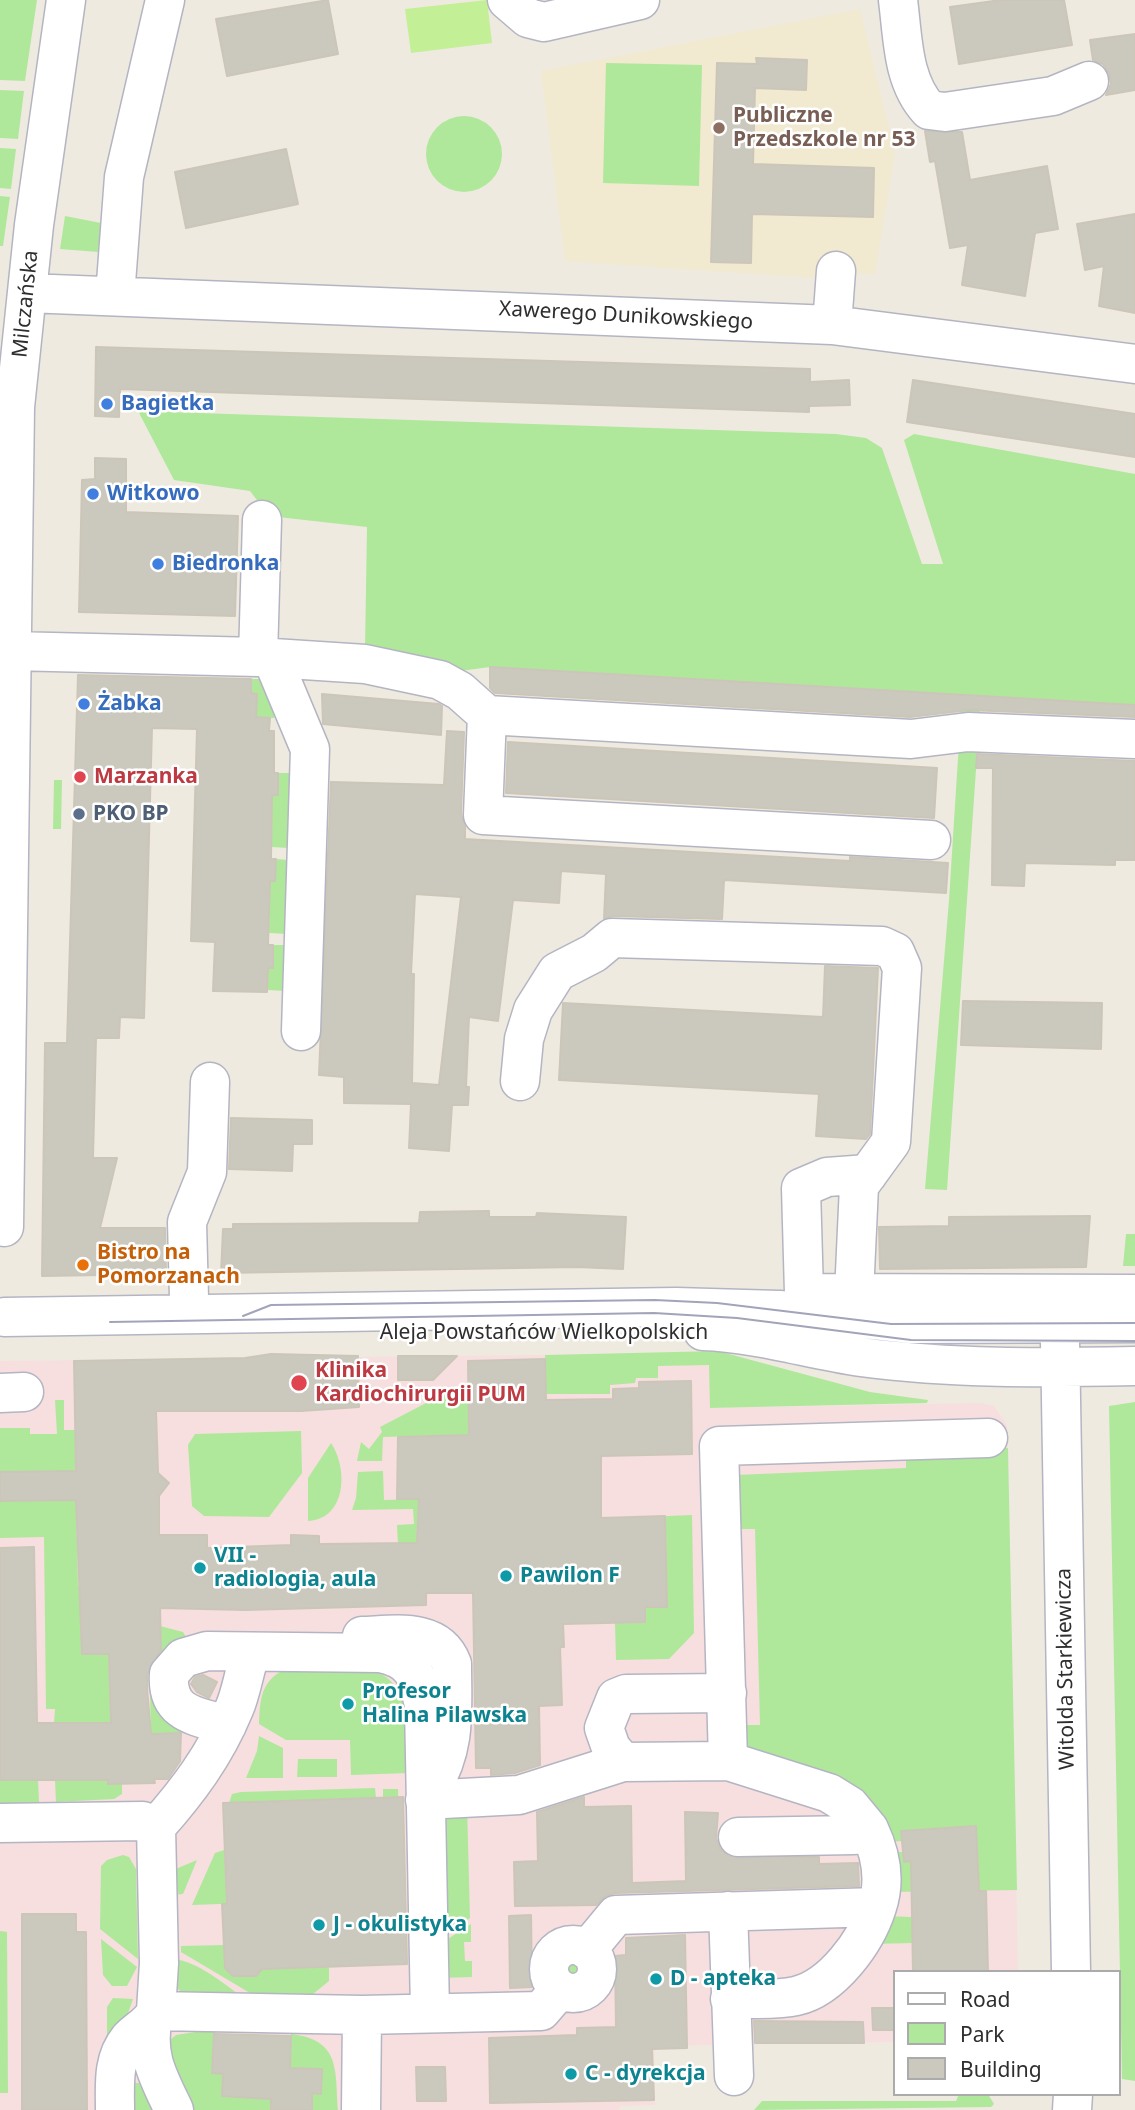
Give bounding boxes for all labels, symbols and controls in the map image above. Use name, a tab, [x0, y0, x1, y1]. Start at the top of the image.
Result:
place label: Publiczne Przedszkole nr 53	[733, 103, 915, 153]
marker: Publiczne Przedszkole nr 53	[711, 120, 727, 136]
street label: Milczańska	[8, 249, 44, 359]
street label: Xawerego Dunikowskiego	[498, 297, 754, 335]
place label: Bagietka	[121, 391, 214, 417]
marker: Bagietka	[99, 396, 115, 412]
place label: Witkowo	[107, 481, 200, 507]
marker: Witkowo	[85, 486, 101, 502]
place label: Biedronka	[172, 551, 279, 577]
marker: Biedronka	[150, 556, 166, 572]
place label: Żabka	[98, 691, 162, 717]
marker: Żabka	[76, 696, 92, 712]
place label: Marzanka	[94, 764, 198, 790]
marker: Marzanka	[72, 769, 88, 785]
place label: PKO BP	[93, 801, 169, 827]
marker: PKO BP	[71, 806, 87, 822]
place label: Bistro na Pomorzanach	[97, 1240, 240, 1290]
marker: Bistro na Pomorzanach	[75, 1257, 91, 1273]
street label: Aleja Powstańców Wielkopolskich	[380, 1320, 708, 1346]
place label: Klinika Kardiochirurgii PUM	[315, 1358, 526, 1408]
marker: Klinika Kardiochirurgii PUM	[289, 1373, 309, 1393]
place label: VII - radiologia, aula	[214, 1543, 376, 1593]
marker: VII - radiologia, aula	[192, 1560, 208, 1576]
place label: Pawilon F	[520, 1563, 620, 1589]
marker: Pawilon F	[498, 1568, 514, 1584]
street label: Witolda Starkiewicza	[1052, 1568, 1080, 1770]
place label: Profesor Halina Pilawska	[362, 1679, 527, 1729]
marker: Profesor Halina Pilawska	[340, 1696, 356, 1712]
place label: J - okulistyka	[333, 1912, 467, 1938]
marker: J - okulistyka	[311, 1917, 327, 1933]
place label: D - apteka	[670, 1966, 776, 1992]
legend	[894, 1970, 1121, 2096]
marker: D - apteka	[648, 1971, 664, 1987]
text: Road	[960, 1985, 1010, 2013]
text: Park	[960, 2020, 1004, 2048]
text: Building	[960, 2055, 1042, 2083]
place label: C - dyrekcja	[585, 2061, 706, 2087]
marker: C - dyrekcja	[563, 2066, 579, 2082]

